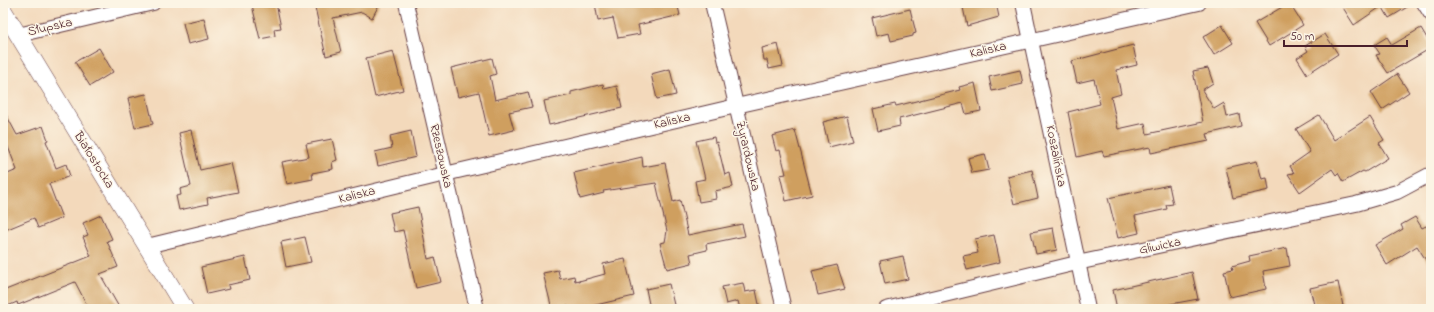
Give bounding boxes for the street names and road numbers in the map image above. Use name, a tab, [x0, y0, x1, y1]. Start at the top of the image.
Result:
street label: Słupska	[26, 13, 74, 41]
street label: Kaliska	[968, 37, 1008, 63]
street label: Kaliska	[652, 108, 692, 134]
street label: Żyrardowska	[730, 119, 765, 193]
street label: Rzeszowska	[424, 122, 458, 190]
street label: Koszalińska	[1041, 124, 1071, 188]
street label: Białostocka	[68, 127, 119, 192]
street label: Kaliska	[337, 181, 377, 209]
street label: Gliwicka	[1137, 232, 1183, 260]

